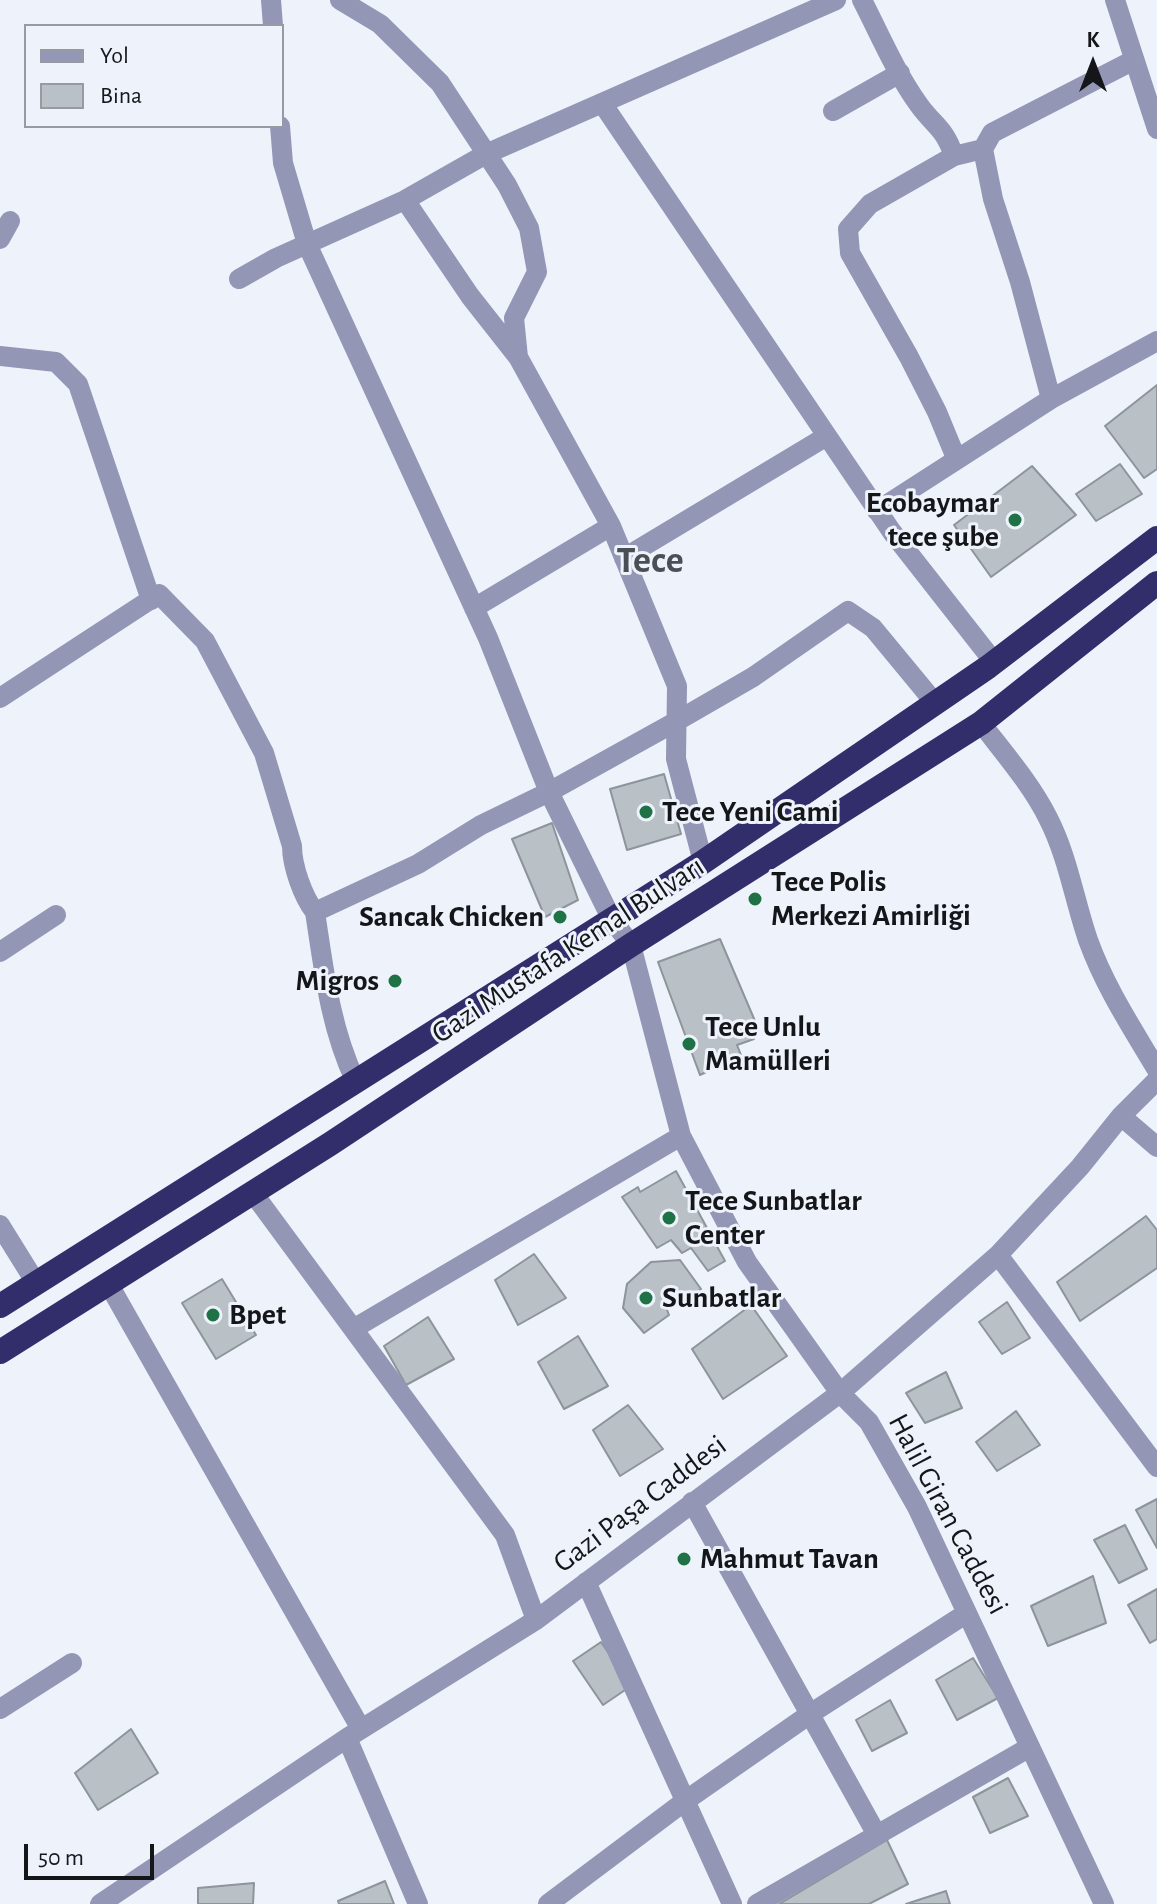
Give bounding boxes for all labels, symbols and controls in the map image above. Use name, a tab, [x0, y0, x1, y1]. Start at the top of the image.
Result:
legend	[24, 24, 284, 128]
north arrow	[1053, 24, 1133, 104]
text: K	[1087, 29, 1099, 51]
text: Yol	[100, 44, 129, 68]
text: Bina	[100, 84, 142, 108]
place label: Ecobaymar tece şube	[866, 485, 999, 556]
marker: Ecobaymar tece şube	[1006, 511, 1024, 529]
district label: Tece	[616, 538, 684, 584]
place label: Tece Yeni Cami	[662, 794, 839, 830]
marker: Tece Yeni Cami	[637, 803, 655, 821]
street label: Gazi Mustafa Kemal Bulvarı	[425, 848, 711, 1052]
place label: Tece Polis Merkezi Amirliği	[771, 864, 971, 934]
marker: Tece Polis Merkezi Amirliği	[746, 890, 764, 908]
place label: Sancak Chicken	[359, 899, 544, 935]
marker: Sancak Chicken	[551, 908, 569, 926]
place label: Migros	[295, 963, 379, 999]
marker: Migros	[386, 972, 404, 990]
place label: Tece Unlu Mamülleri	[705, 1009, 831, 1080]
marker: Tece Unlu Mamülleri	[680, 1035, 698, 1053]
place label: Tece Sunbatlar Center	[685, 1183, 862, 1254]
marker: Tece Sunbatlar Center	[660, 1209, 678, 1227]
place label: Sunbatlar	[662, 1280, 781, 1316]
marker: Sunbatlar	[637, 1289, 655, 1307]
place label: Bpet	[229, 1297, 286, 1333]
marker: Bpet	[204, 1306, 222, 1324]
street label: Halil Giran Caddesi	[880, 1407, 1016, 1621]
street label: Gazi Paşa Caddesi	[546, 1427, 734, 1581]
place label: Mahmut Tavan	[700, 1541, 879, 1577]
marker: Mahmut Tavan	[675, 1550, 693, 1568]
scale bar	[28, 1828, 158, 1878]
text: 50 m	[38, 1846, 84, 1870]

